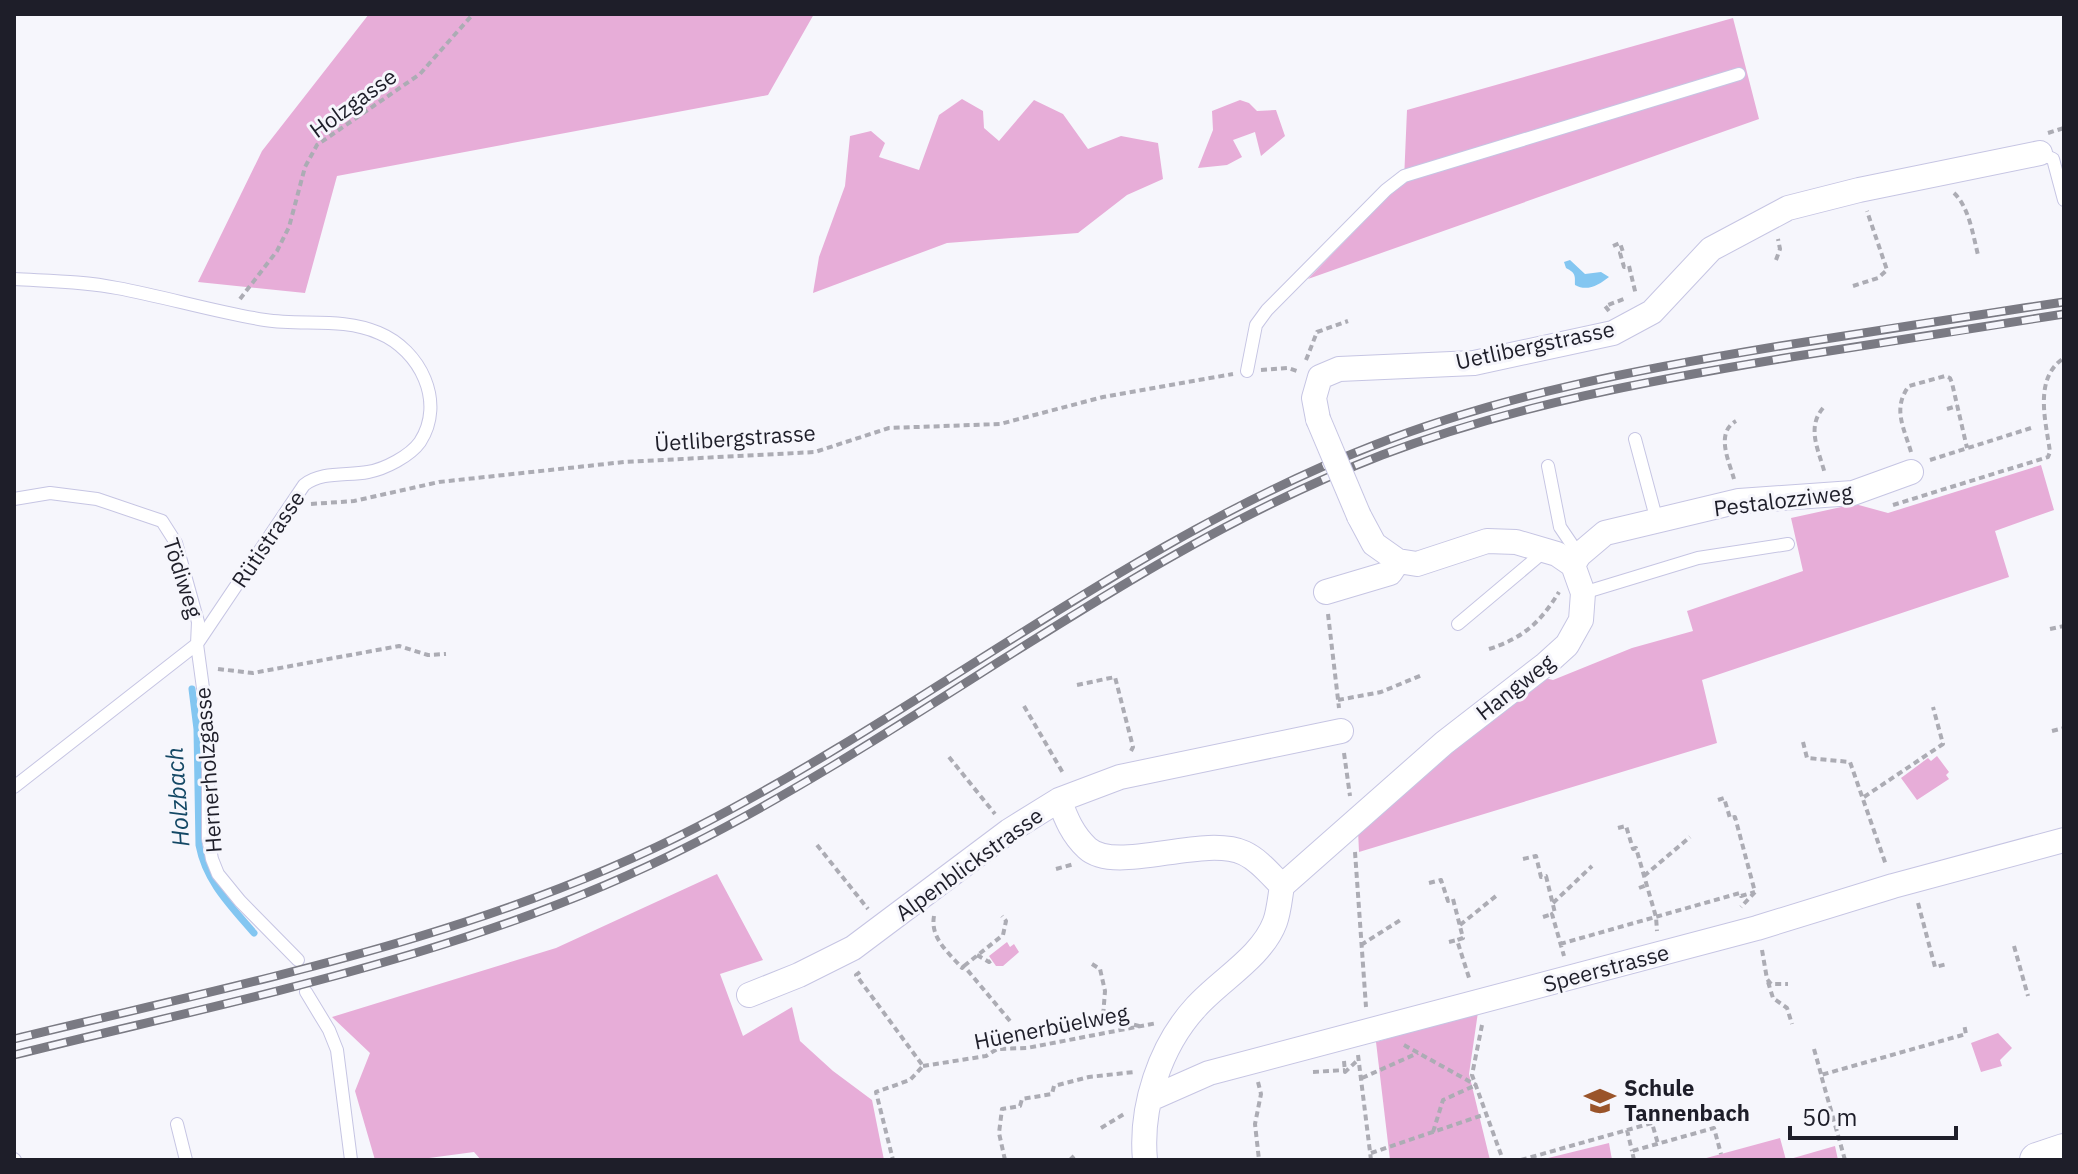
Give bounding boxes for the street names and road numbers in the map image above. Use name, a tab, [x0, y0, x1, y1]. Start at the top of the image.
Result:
street label: Holzgasse	[303, 61, 402, 144]
street label: Uetlibergstrasse	[1453, 314, 1617, 375]
street label: Üetlibergstrasse	[653, 417, 817, 458]
street label: Pestalozziweg	[1712, 477, 1854, 522]
street label: Rütistrasse	[224, 485, 311, 593]
street label: Tödiweg	[157, 534, 210, 622]
street label: Hangweg	[1470, 647, 1560, 726]
street label: Hernerholzgasse	[187, 686, 228, 854]
street label: Alpenblickstrasse	[889, 800, 1048, 927]
street label: Speerstrasse	[1540, 937, 1672, 998]
street label: Hüenerbüelweg	[971, 997, 1131, 1056]

